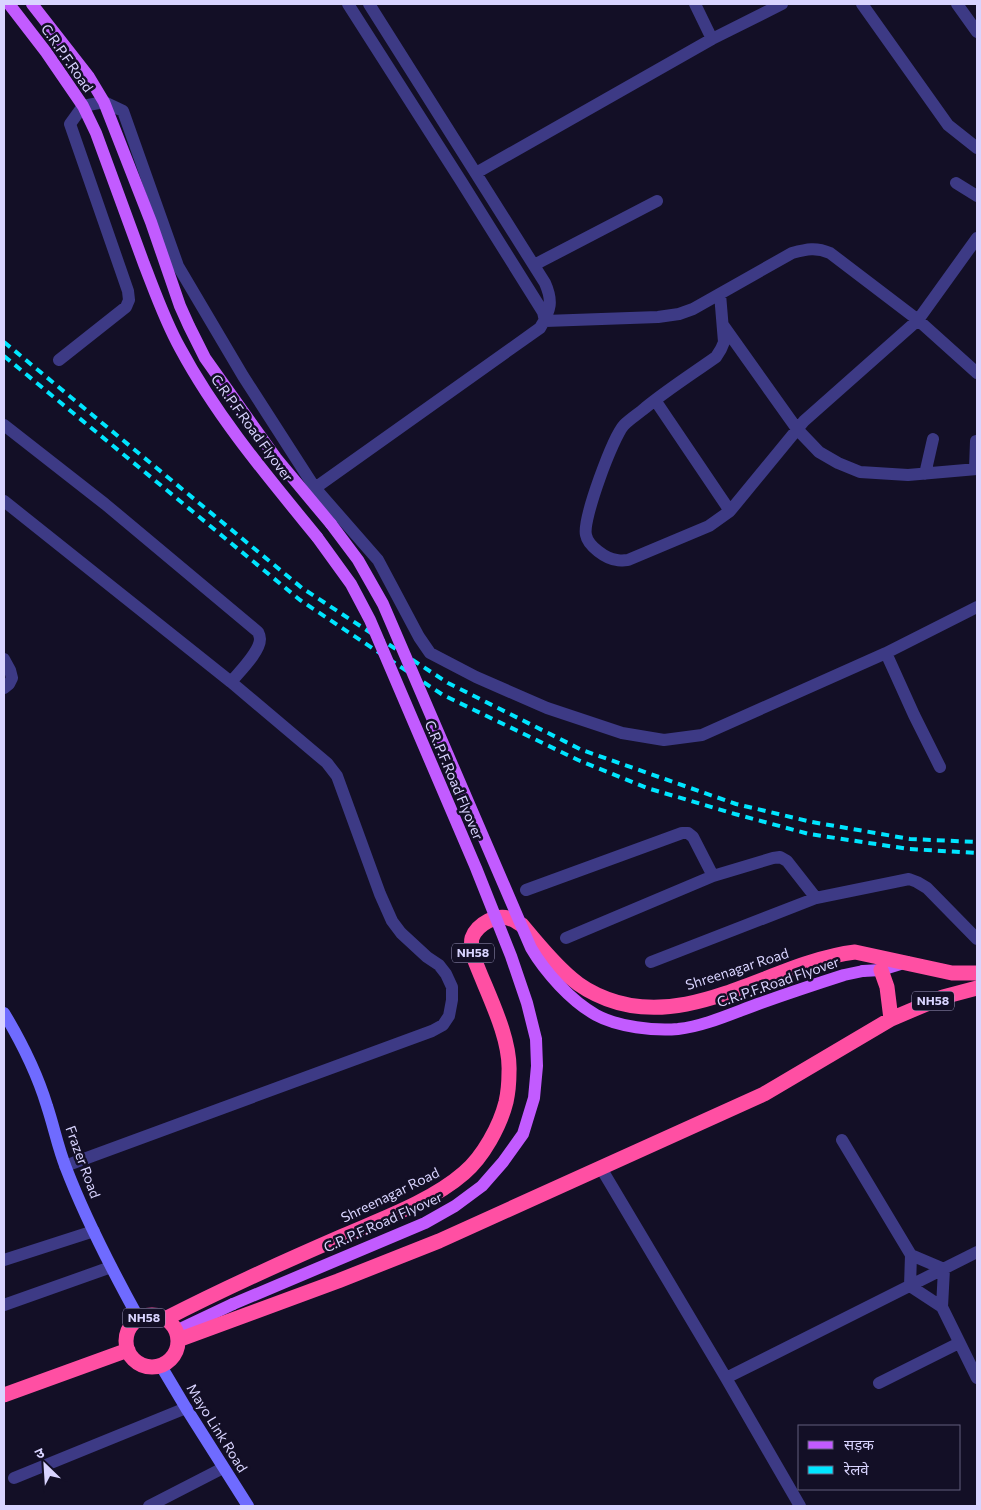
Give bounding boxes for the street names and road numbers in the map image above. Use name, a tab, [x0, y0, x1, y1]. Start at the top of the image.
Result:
street label: C.R.P.F.Road	[38, 20, 97, 95]
street label: C.R.P.F.Road Flyover	[208, 371, 297, 485]
street label: C.R.P.F.Road Flyover	[422, 717, 488, 843]
road number: NH58	[452, 944, 494, 962]
street label: Shreenagar Road	[683, 944, 791, 993]
street label: C.R.P.F.Road Flyover	[714, 952, 842, 1010]
road number: NH58	[912, 991, 954, 1010]
street label: Frazer Road	[63, 1123, 104, 1200]
street label: Shreenagar Road	[338, 1163, 442, 1226]
street label: C.R.P.F.Road Flyover	[321, 1188, 445, 1255]
road number: NH58	[123, 1309, 165, 1328]
street label: Mayo Link Road	[183, 1380, 251, 1475]

